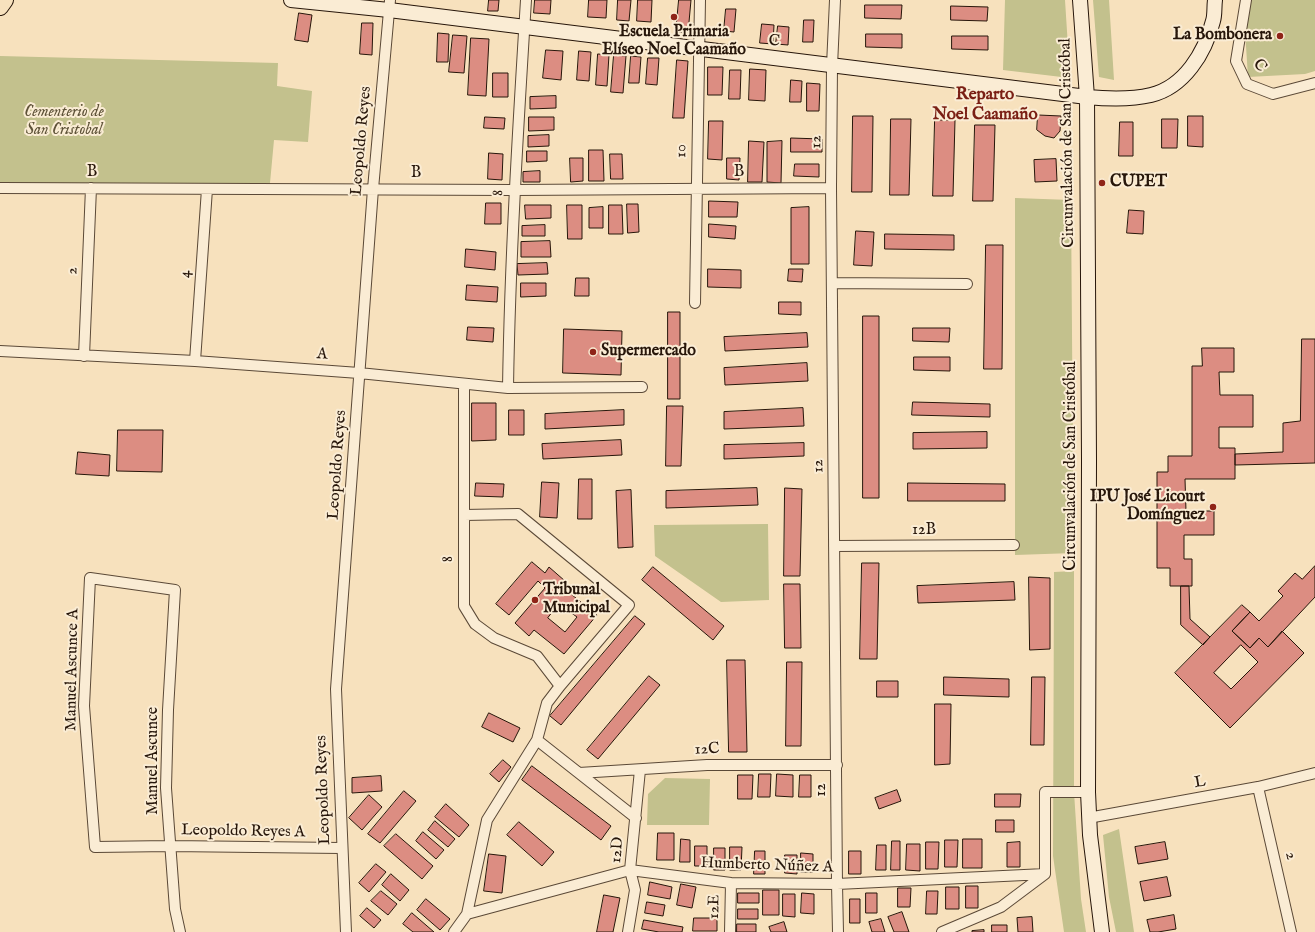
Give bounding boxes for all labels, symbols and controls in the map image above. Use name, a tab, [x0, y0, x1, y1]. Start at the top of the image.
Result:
marker: Escuela Primaria Elíseo Noel Caamaño	[669, 12, 679, 22]
place label: Escuela Primaria Elíseo Noel Caamaño	[602, 23, 746, 61]
place label: La Bombonera	[1173, 26, 1272, 46]
marker: La Bombonera	[1275, 31, 1285, 41]
street label: C	[767, 32, 781, 52]
street label: Circunvalación de San Cristóbal	[1057, 38, 1079, 248]
street label: C	[1248, 56, 1270, 76]
street label: Leopoldo Reyes	[348, 85, 376, 197]
district label: Reparto Noel Caamaño	[932, 86, 1038, 126]
park label: Cementerio de San Cristobal	[24, 103, 104, 141]
street label: 12	[807, 135, 827, 149]
street label: 10	[672, 144, 692, 158]
street label: B	[87, 163, 97, 183]
street label: B	[734, 163, 744, 183]
street label: B	[411, 164, 421, 184]
place label: CUPET	[1110, 173, 1167, 193]
marker: CUPET	[1097, 178, 1107, 188]
street label: 8	[489, 189, 509, 197]
street label: 2	[63, 267, 83, 275]
street label: 4	[176, 269, 196, 279]
place label: Supermercado	[601, 342, 696, 362]
street label: A	[316, 345, 328, 365]
marker: Supermercado	[588, 347, 598, 357]
street label: Circunvalación de San Cristóbal	[1062, 361, 1082, 571]
street label: Leopoldo Reyes	[325, 410, 351, 520]
street label: 12	[809, 459, 829, 473]
place label: IPU José Licourt Domínguez	[1090, 488, 1205, 526]
marker: IPU José Licourt Domínguez	[1208, 502, 1218, 512]
street label: 12B	[912, 521, 936, 541]
street label: 8	[439, 556, 459, 562]
place label: Tribunal Municipal	[543, 581, 610, 619]
marker: Tribunal Municipal	[530, 595, 540, 605]
street label: Manuel Ascunce A	[62, 609, 84, 731]
street label: Manuel Ascunce	[144, 707, 164, 815]
street label: Leopoldo Reyes	[312, 735, 336, 845]
street label: 12C	[694, 740, 720, 760]
street label: L	[1193, 773, 1207, 793]
street label: 12	[812, 783, 832, 797]
street label: Leopoldo Reyes A	[181, 821, 305, 843]
street label: 12D	[607, 836, 629, 864]
street label: 2	[1280, 850, 1300, 862]
street label: Humberto Núñez A	[700, 854, 834, 878]
street label: 12E	[705, 895, 725, 919]

